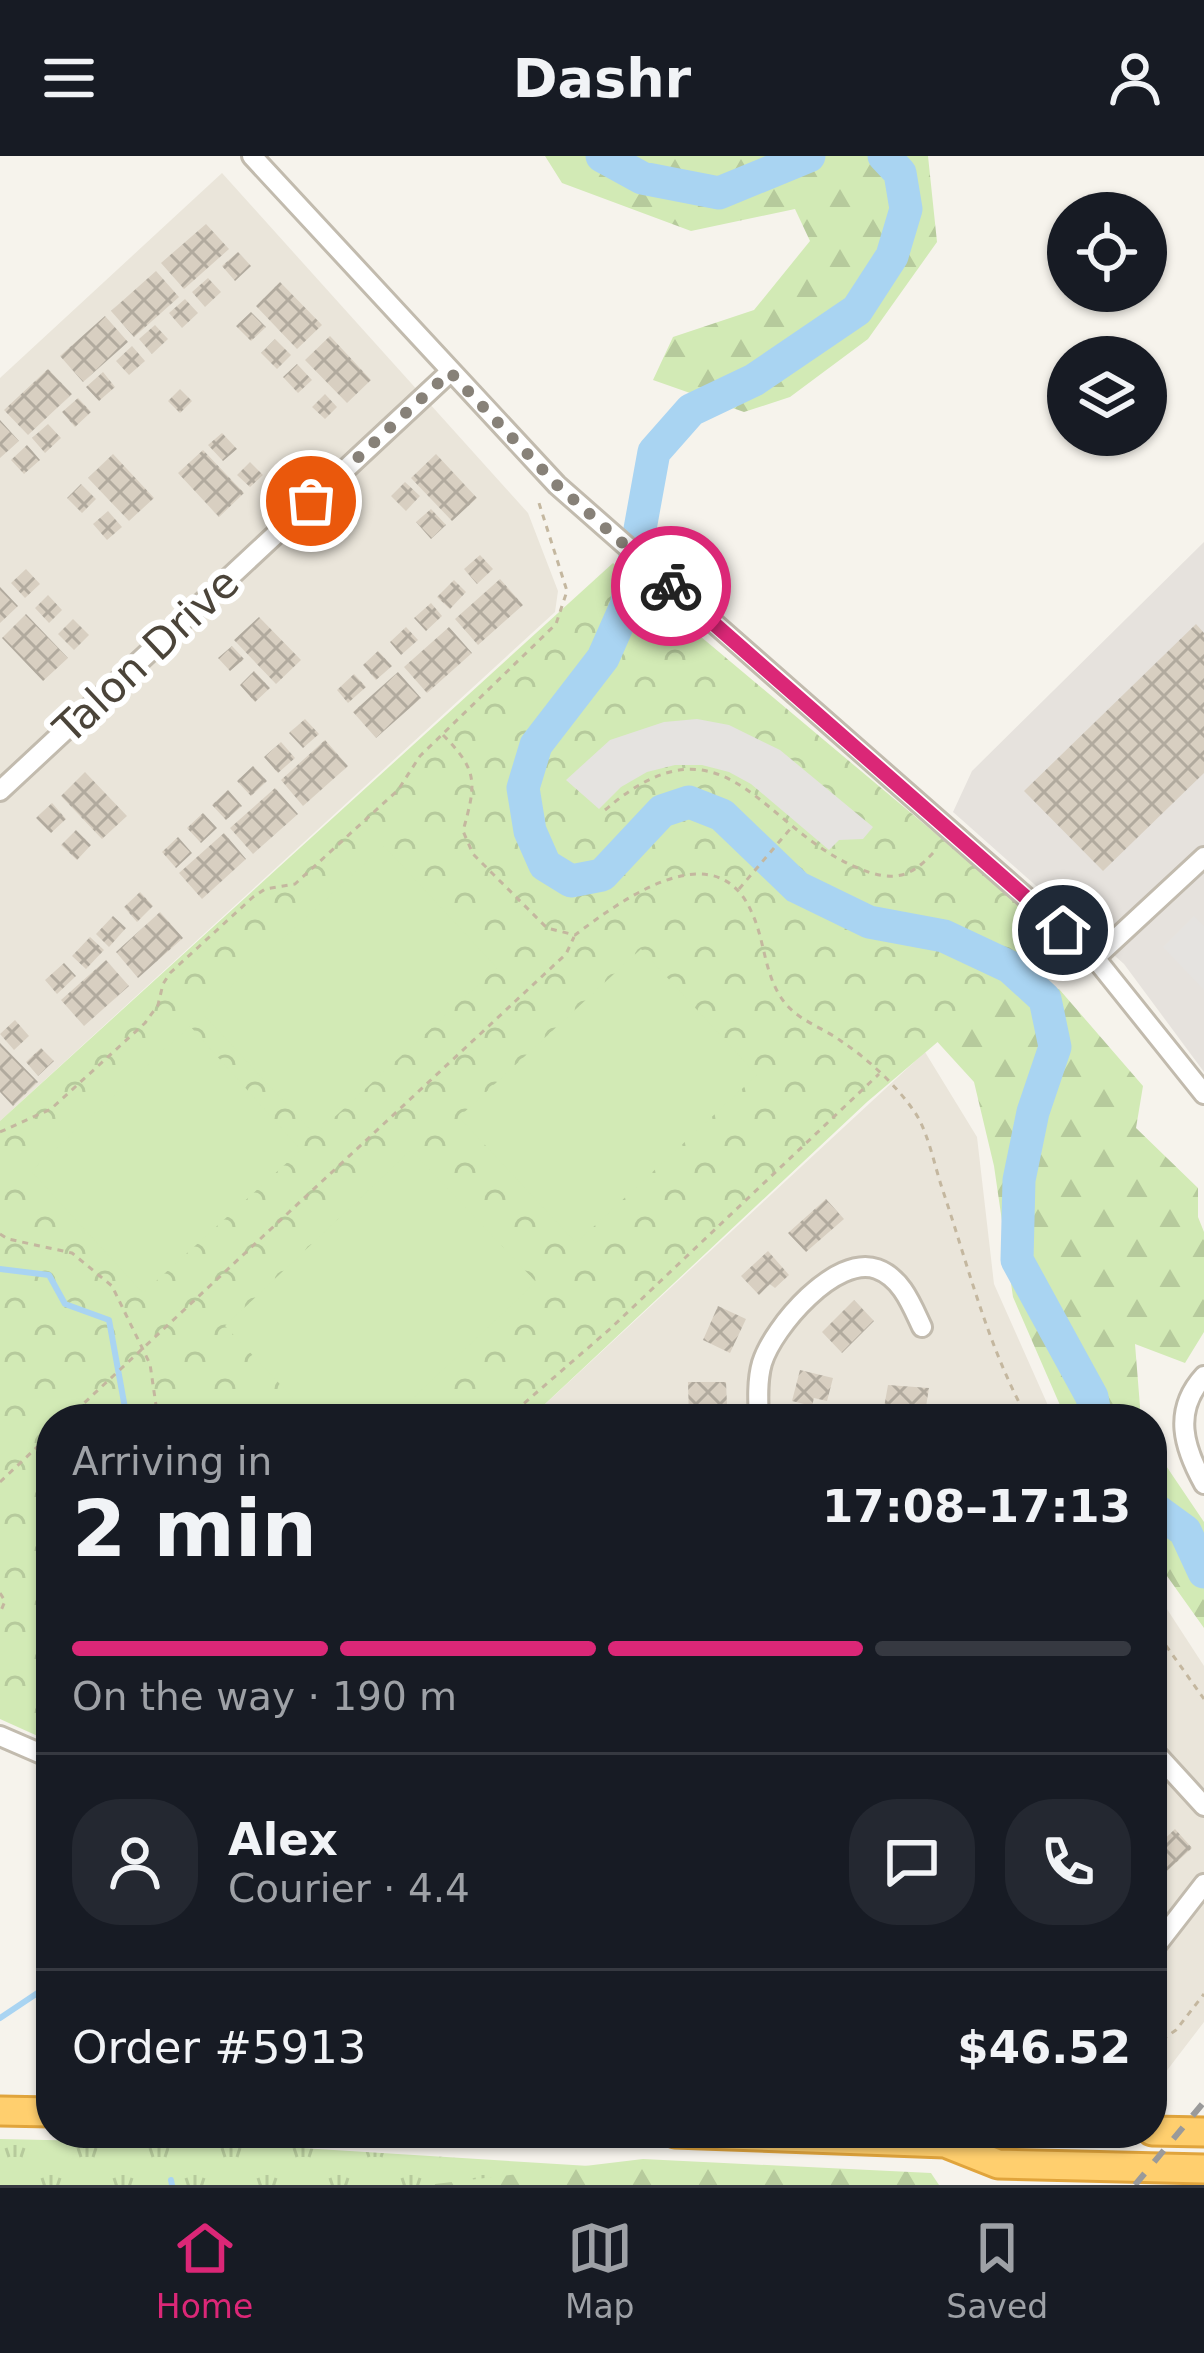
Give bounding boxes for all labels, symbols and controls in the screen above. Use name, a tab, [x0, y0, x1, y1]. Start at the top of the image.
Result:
icon: menu	[36, 45, 102, 111]
icon: person	[1102, 45, 1168, 111]
text: Dashr	[513, 47, 691, 110]
map controls	[1047, 192, 1167, 456]
button: locate	[1047, 192, 1167, 312]
button: layers	[1047, 336, 1167, 456]
pin	[260, 450, 362, 552]
icon: bag	[278, 468, 344, 534]
courier	[611, 526, 731, 646]
icon: bike	[638, 553, 704, 619]
street label: Talon Drive	[43, 558, 249, 754]
pin	[1012, 879, 1114, 981]
icon: home	[1030, 897, 1096, 963]
text: Arriving in	[72, 1439, 272, 1484]
text: 17:08–17:13	[822, 1480, 1131, 1533]
text: 2 min	[72, 1484, 317, 1574]
text: On the way · 190 m	[72, 1674, 457, 1719]
button: person	[72, 1799, 198, 1925]
button: chat	[849, 1799, 975, 1925]
button: phone	[1005, 1799, 1131, 1925]
text: Alex	[228, 1813, 338, 1866]
text: Courier · 4.4	[228, 1866, 470, 1911]
text: Order #5913	[72, 2021, 366, 2074]
text: $46.52	[957, 2021, 1131, 2074]
tab: Home	[156, 2215, 253, 2326]
tab: Map	[565, 2215, 635, 2326]
tab: Saved	[946, 2215, 1048, 2326]

